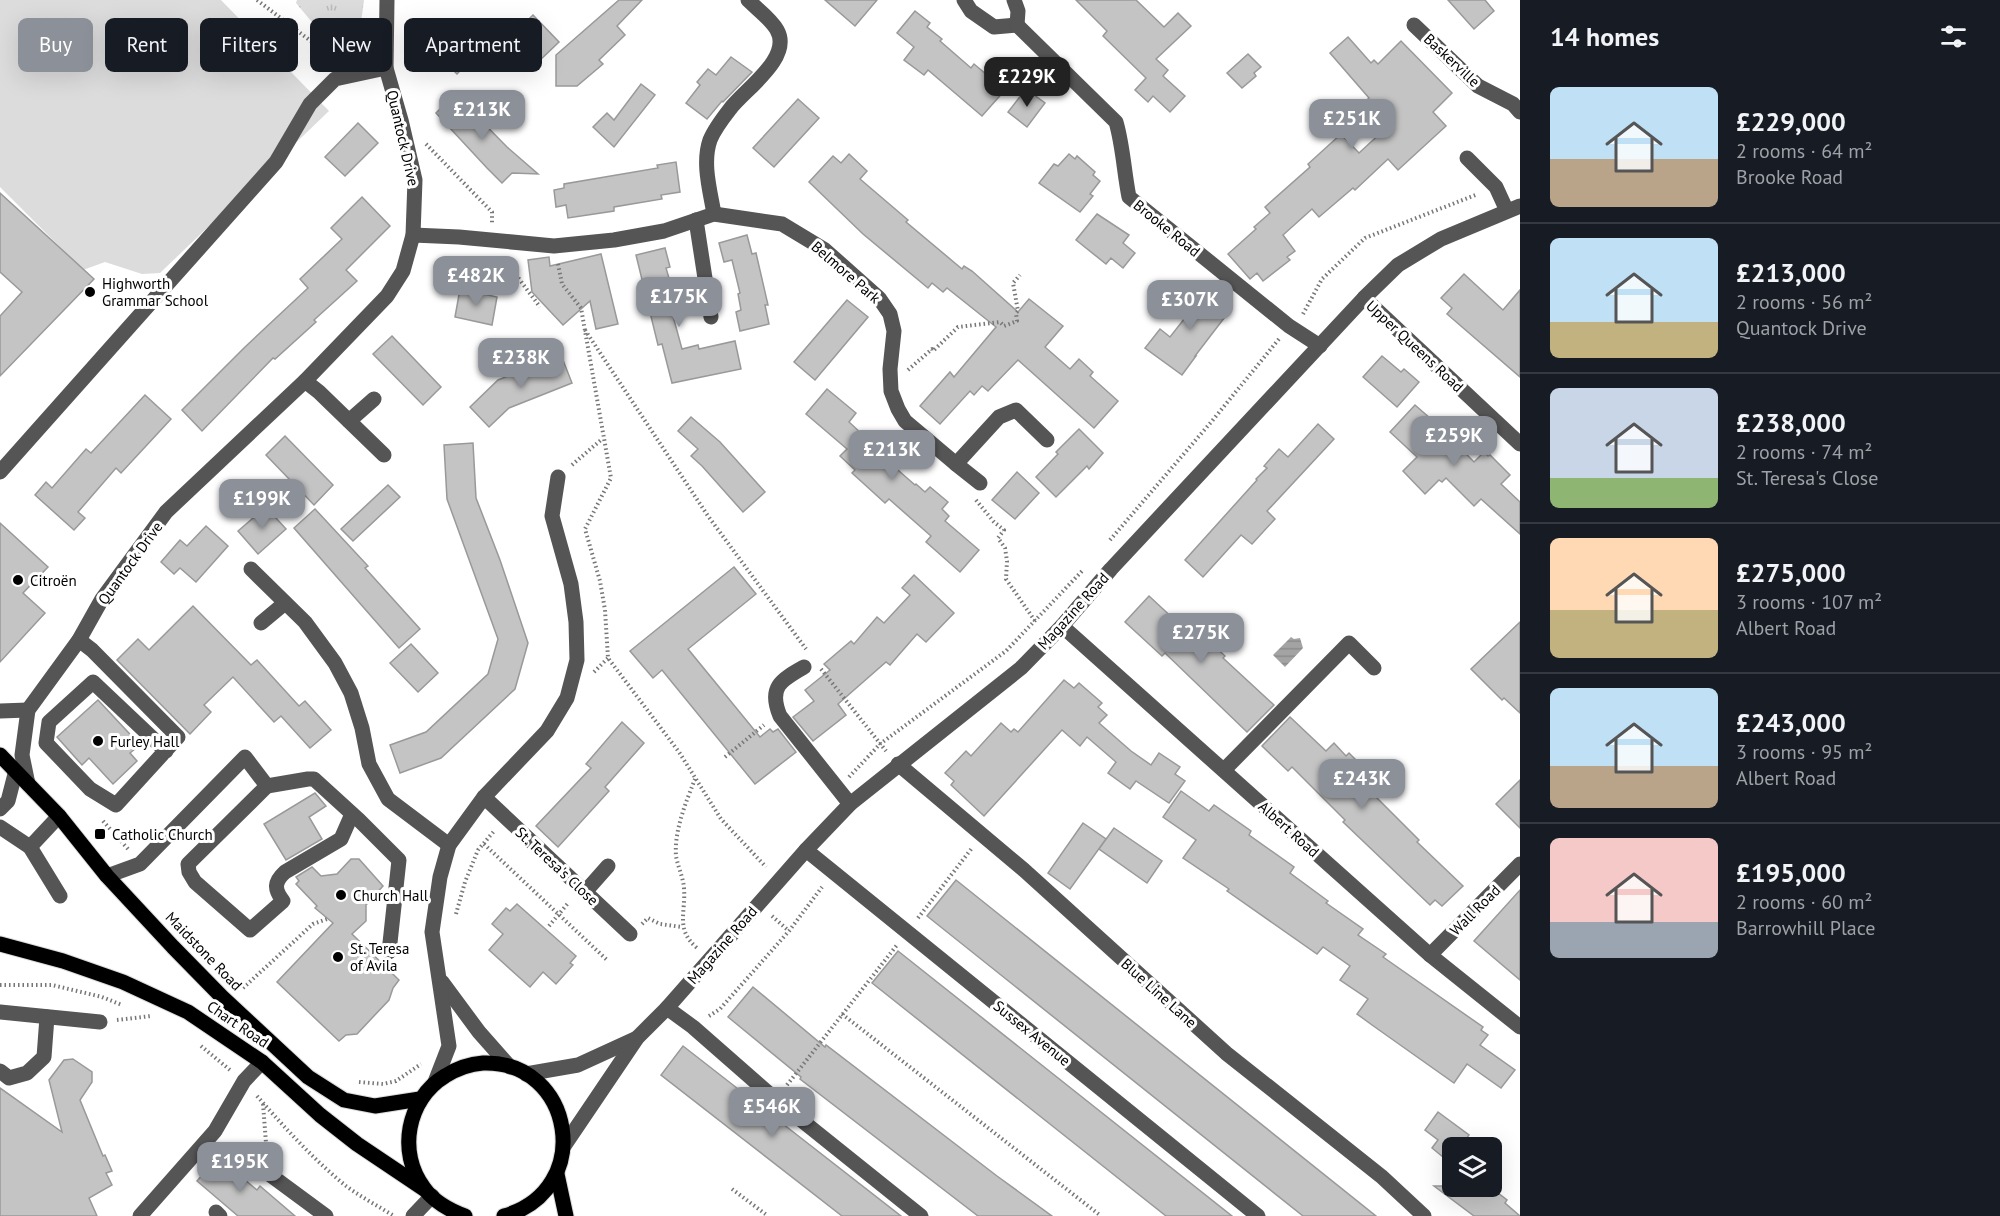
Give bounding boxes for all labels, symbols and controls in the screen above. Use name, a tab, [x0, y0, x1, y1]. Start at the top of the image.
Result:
chip: Buy	[18, 18, 93, 72]
chip: Rent	[105, 18, 188, 72]
chip: Filters	[200, 18, 298, 72]
chip: New	[310, 18, 392, 72]
chip: Apartment	[404, 18, 542, 72]
text: 14 homes	[1550, 20, 1659, 53]
icon: filters	[1937, 20, 1970, 53]
street label: Baskerville	[1420, 29, 1484, 91]
pin: £229K	[985, 57, 1069, 108]
text: £229K	[998, 63, 1056, 89]
street label: Quantock Drive	[383, 88, 423, 188]
pin: £213K	[440, 90, 524, 141]
text: £213K	[453, 96, 511, 122]
pin: £251K	[1310, 99, 1394, 150]
text: £251K	[1323, 105, 1381, 131]
text: £229,000	[1736, 105, 1846, 138]
icon: home	[1598, 111, 1670, 183]
text: 2 rooms · 64 m²	[1736, 138, 1872, 164]
text: Brooke Road	[1736, 164, 1843, 190]
street label: Brooke Road	[1130, 195, 1204, 261]
street label: Belmore Park	[808, 237, 885, 308]
pin: £482K	[434, 256, 518, 307]
text: £213,000	[1736, 256, 1846, 289]
text: £482K	[447, 262, 505, 288]
icon: home	[1598, 262, 1670, 334]
place label: Highworth Grammar School	[102, 274, 209, 310]
pin: £175K	[637, 277, 721, 328]
pin: £307K	[1148, 280, 1232, 331]
text: £175K	[650, 283, 708, 309]
marker: Highworth Grammar School	[83, 285, 97, 299]
text: £307K	[1161, 286, 1219, 312]
text: 2 rooms · 56 m²	[1736, 289, 1872, 315]
street label: Upper Queens Road	[1362, 296, 1468, 396]
text: Quantock Drive	[1736, 315, 1867, 341]
pin: £238K	[479, 338, 563, 389]
text: £238K	[492, 344, 550, 370]
text: £238,000	[1736, 406, 1846, 439]
icon: home	[1598, 412, 1670, 484]
pin: £259K	[1412, 416, 1496, 467]
text: £259K	[1425, 422, 1483, 448]
pin: £213K	[850, 430, 934, 481]
text: £213K	[863, 436, 921, 462]
text: 2 rooms · 74 m²	[1736, 439, 1872, 465]
text: St. Teresa's Close	[1736, 465, 1878, 491]
pin: £199K	[220, 479, 304, 530]
text: £199K	[233, 485, 291, 511]
street label: Quantock Drive	[93, 518, 167, 608]
text: £275,000	[1736, 556, 1846, 589]
icon: home	[1598, 562, 1670, 634]
street label: Magazine Road	[1033, 569, 1113, 653]
place label: Citroën	[30, 571, 77, 590]
marker: Citroën	[11, 573, 25, 587]
text: 3 rooms · 107 m²	[1736, 589, 1882, 615]
pin: £275K	[1159, 613, 1243, 664]
text: Albert Road	[1736, 615, 1836, 641]
text: £275K	[1172, 619, 1230, 645]
text: £243,000	[1736, 706, 1846, 739]
icon: home	[1598, 712, 1670, 784]
place label: Furley Hall	[110, 732, 180, 751]
marker: Furley Hall	[91, 734, 105, 748]
text: 3 rooms · 95 m²	[1736, 739, 1872, 765]
pin: £243K	[1320, 759, 1404, 810]
text: £243K	[1333, 765, 1391, 791]
text: Albert Road	[1736, 765, 1836, 791]
street label: Albert Road	[1255, 797, 1323, 861]
street label: St. Teresa's Close	[511, 823, 603, 909]
place label: Catholic Church	[112, 825, 213, 844]
marker: Catholic Church	[93, 827, 107, 841]
text: £195,000	[1736, 856, 1846, 889]
icon: home	[1598, 862, 1670, 934]
street label: Wall Road	[1446, 881, 1504, 939]
place label: Church Hall	[353, 886, 429, 905]
marker: Church Hall	[334, 888, 348, 902]
text: 2 rooms · 60 m²	[1736, 889, 1872, 915]
street label: Magazine Road	[683, 902, 761, 988]
street label: Maidstone Road	[162, 908, 246, 994]
text: Barrowhill Place	[1736, 915, 1875, 941]
place label: St. Teresa of Avila	[350, 939, 409, 975]
marker: St. Teresa of Avila	[331, 950, 345, 964]
street label: Blue Line Lane	[1117, 954, 1201, 1032]
street label: Chart Road	[203, 996, 273, 1052]
street label: Sussex Avenue	[990, 996, 1074, 1070]
pin: £546K	[730, 1087, 814, 1138]
text: £546K	[743, 1093, 801, 1119]
map controls	[1442, 1137, 1502, 1197]
button: layers	[1442, 1137, 1502, 1197]
pin: £195K	[198, 1142, 282, 1193]
text: £195K	[211, 1148, 269, 1174]

